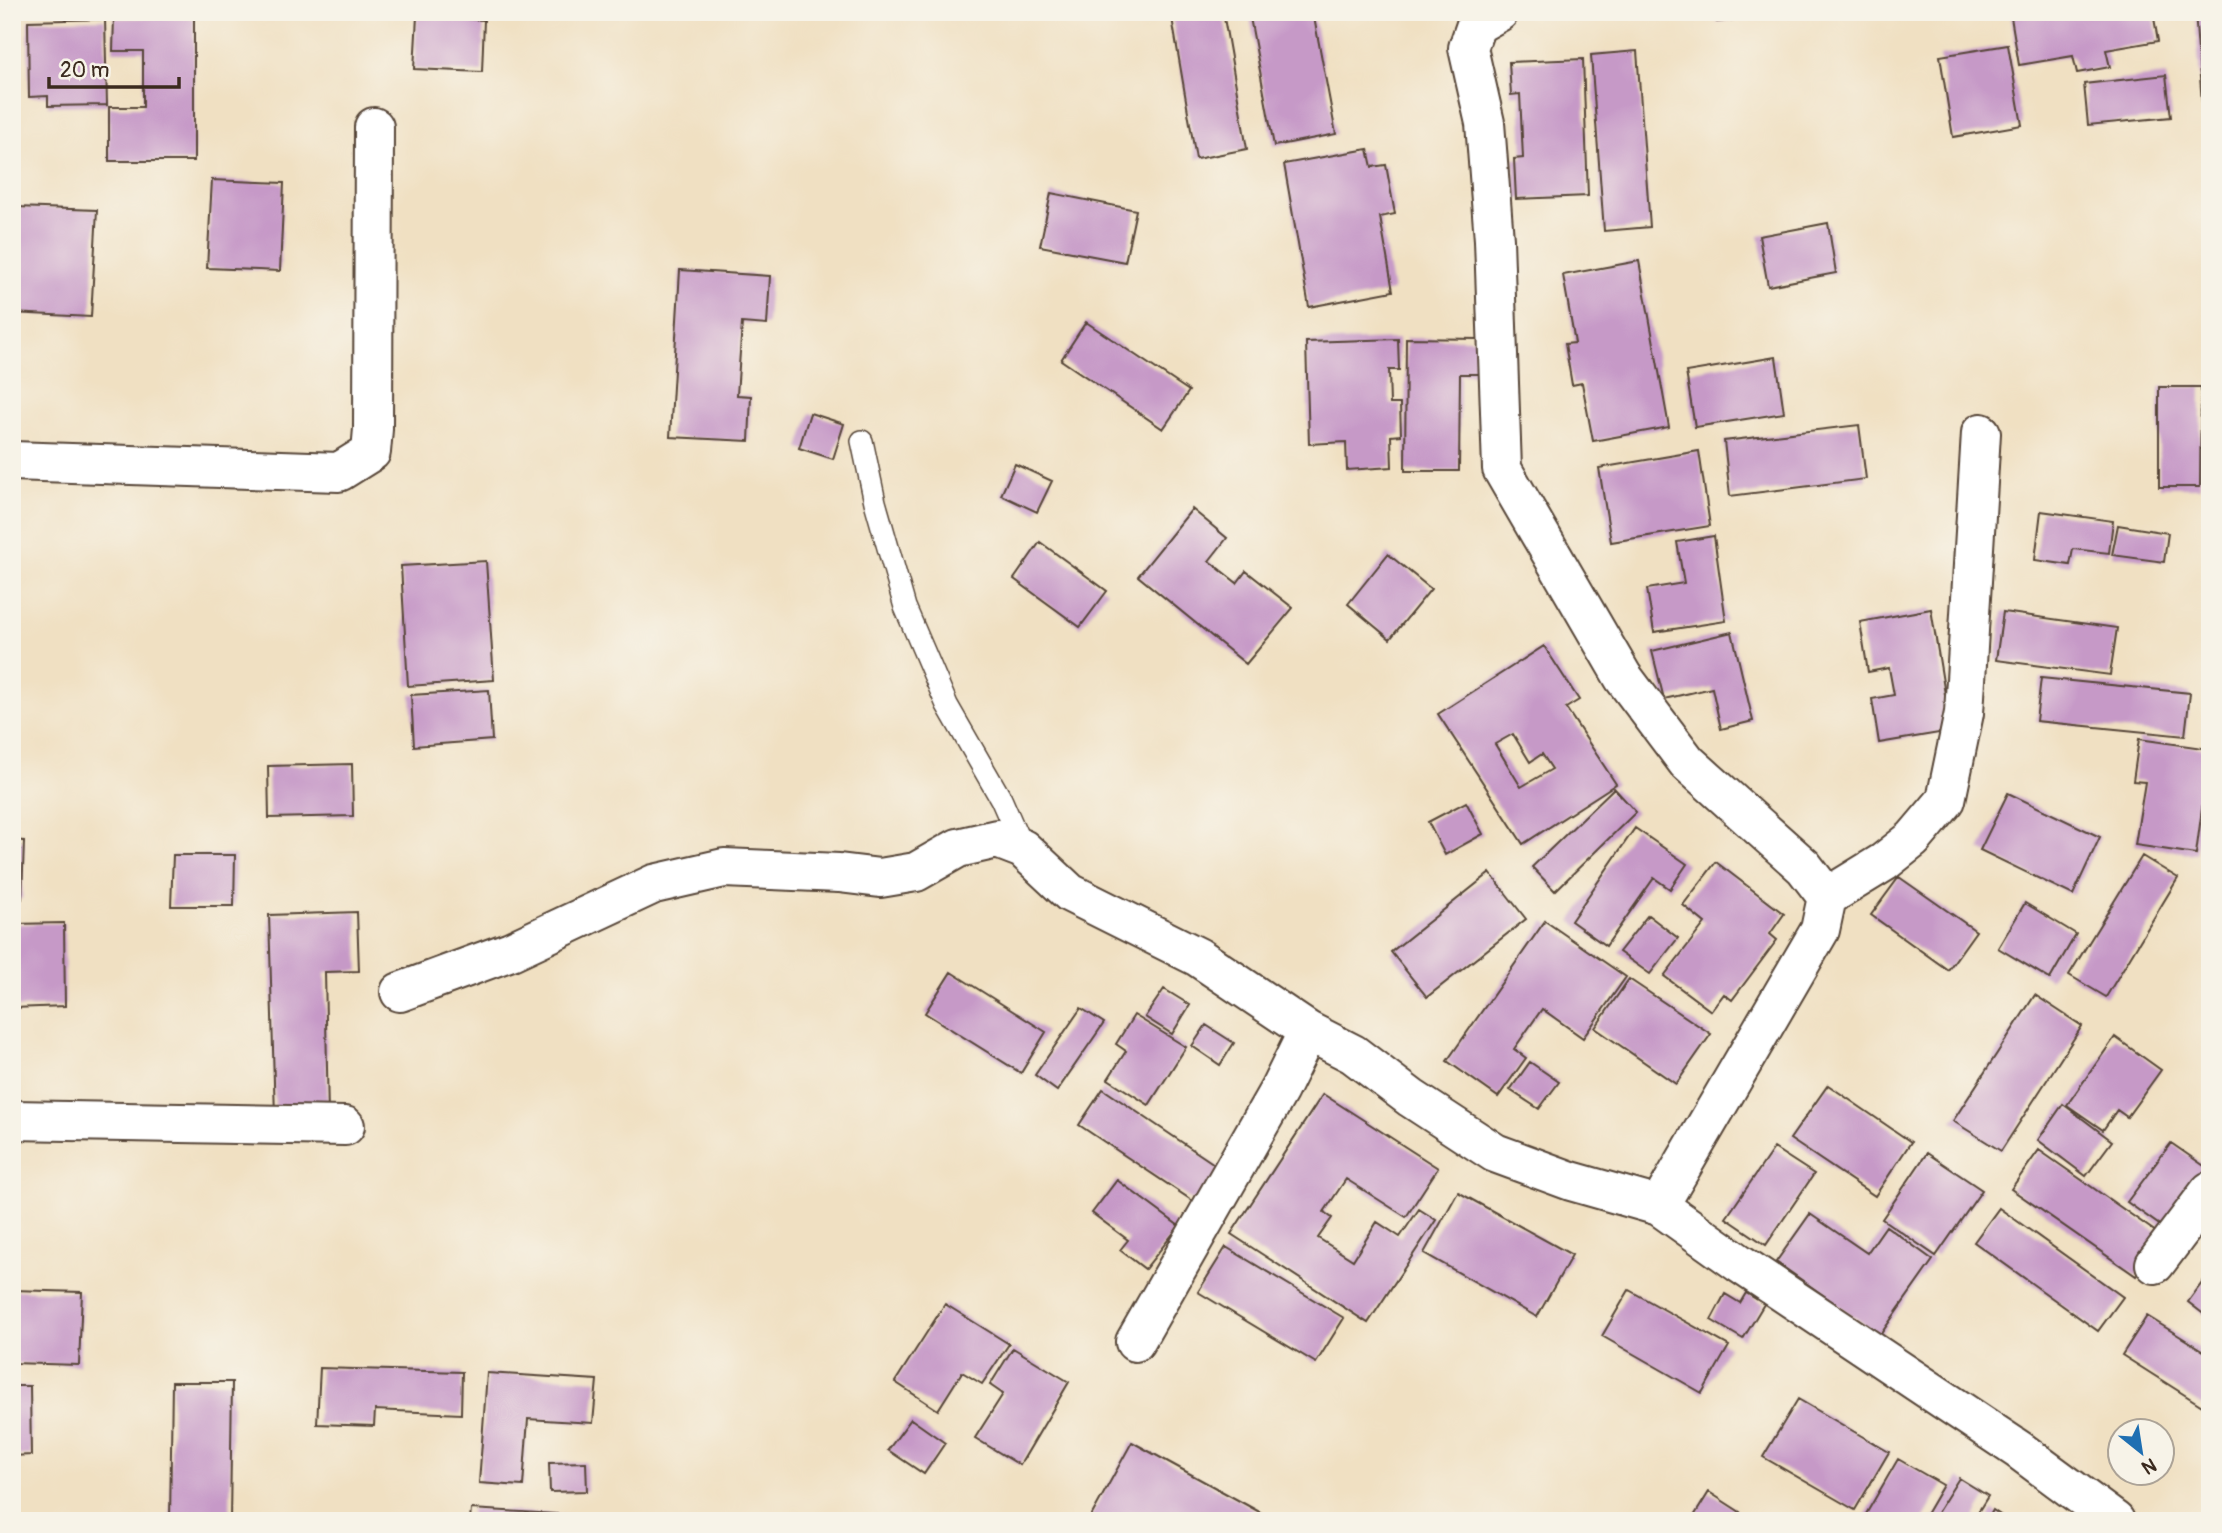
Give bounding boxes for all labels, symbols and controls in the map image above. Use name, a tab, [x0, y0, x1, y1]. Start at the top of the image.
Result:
scale bar	[49, 46, 178, 90]
text: 20 m	[60, 57, 109, 84]
north arrow	[2106, 1418, 2176, 1488]
text: N	[2137, 1452, 2161, 1480]

